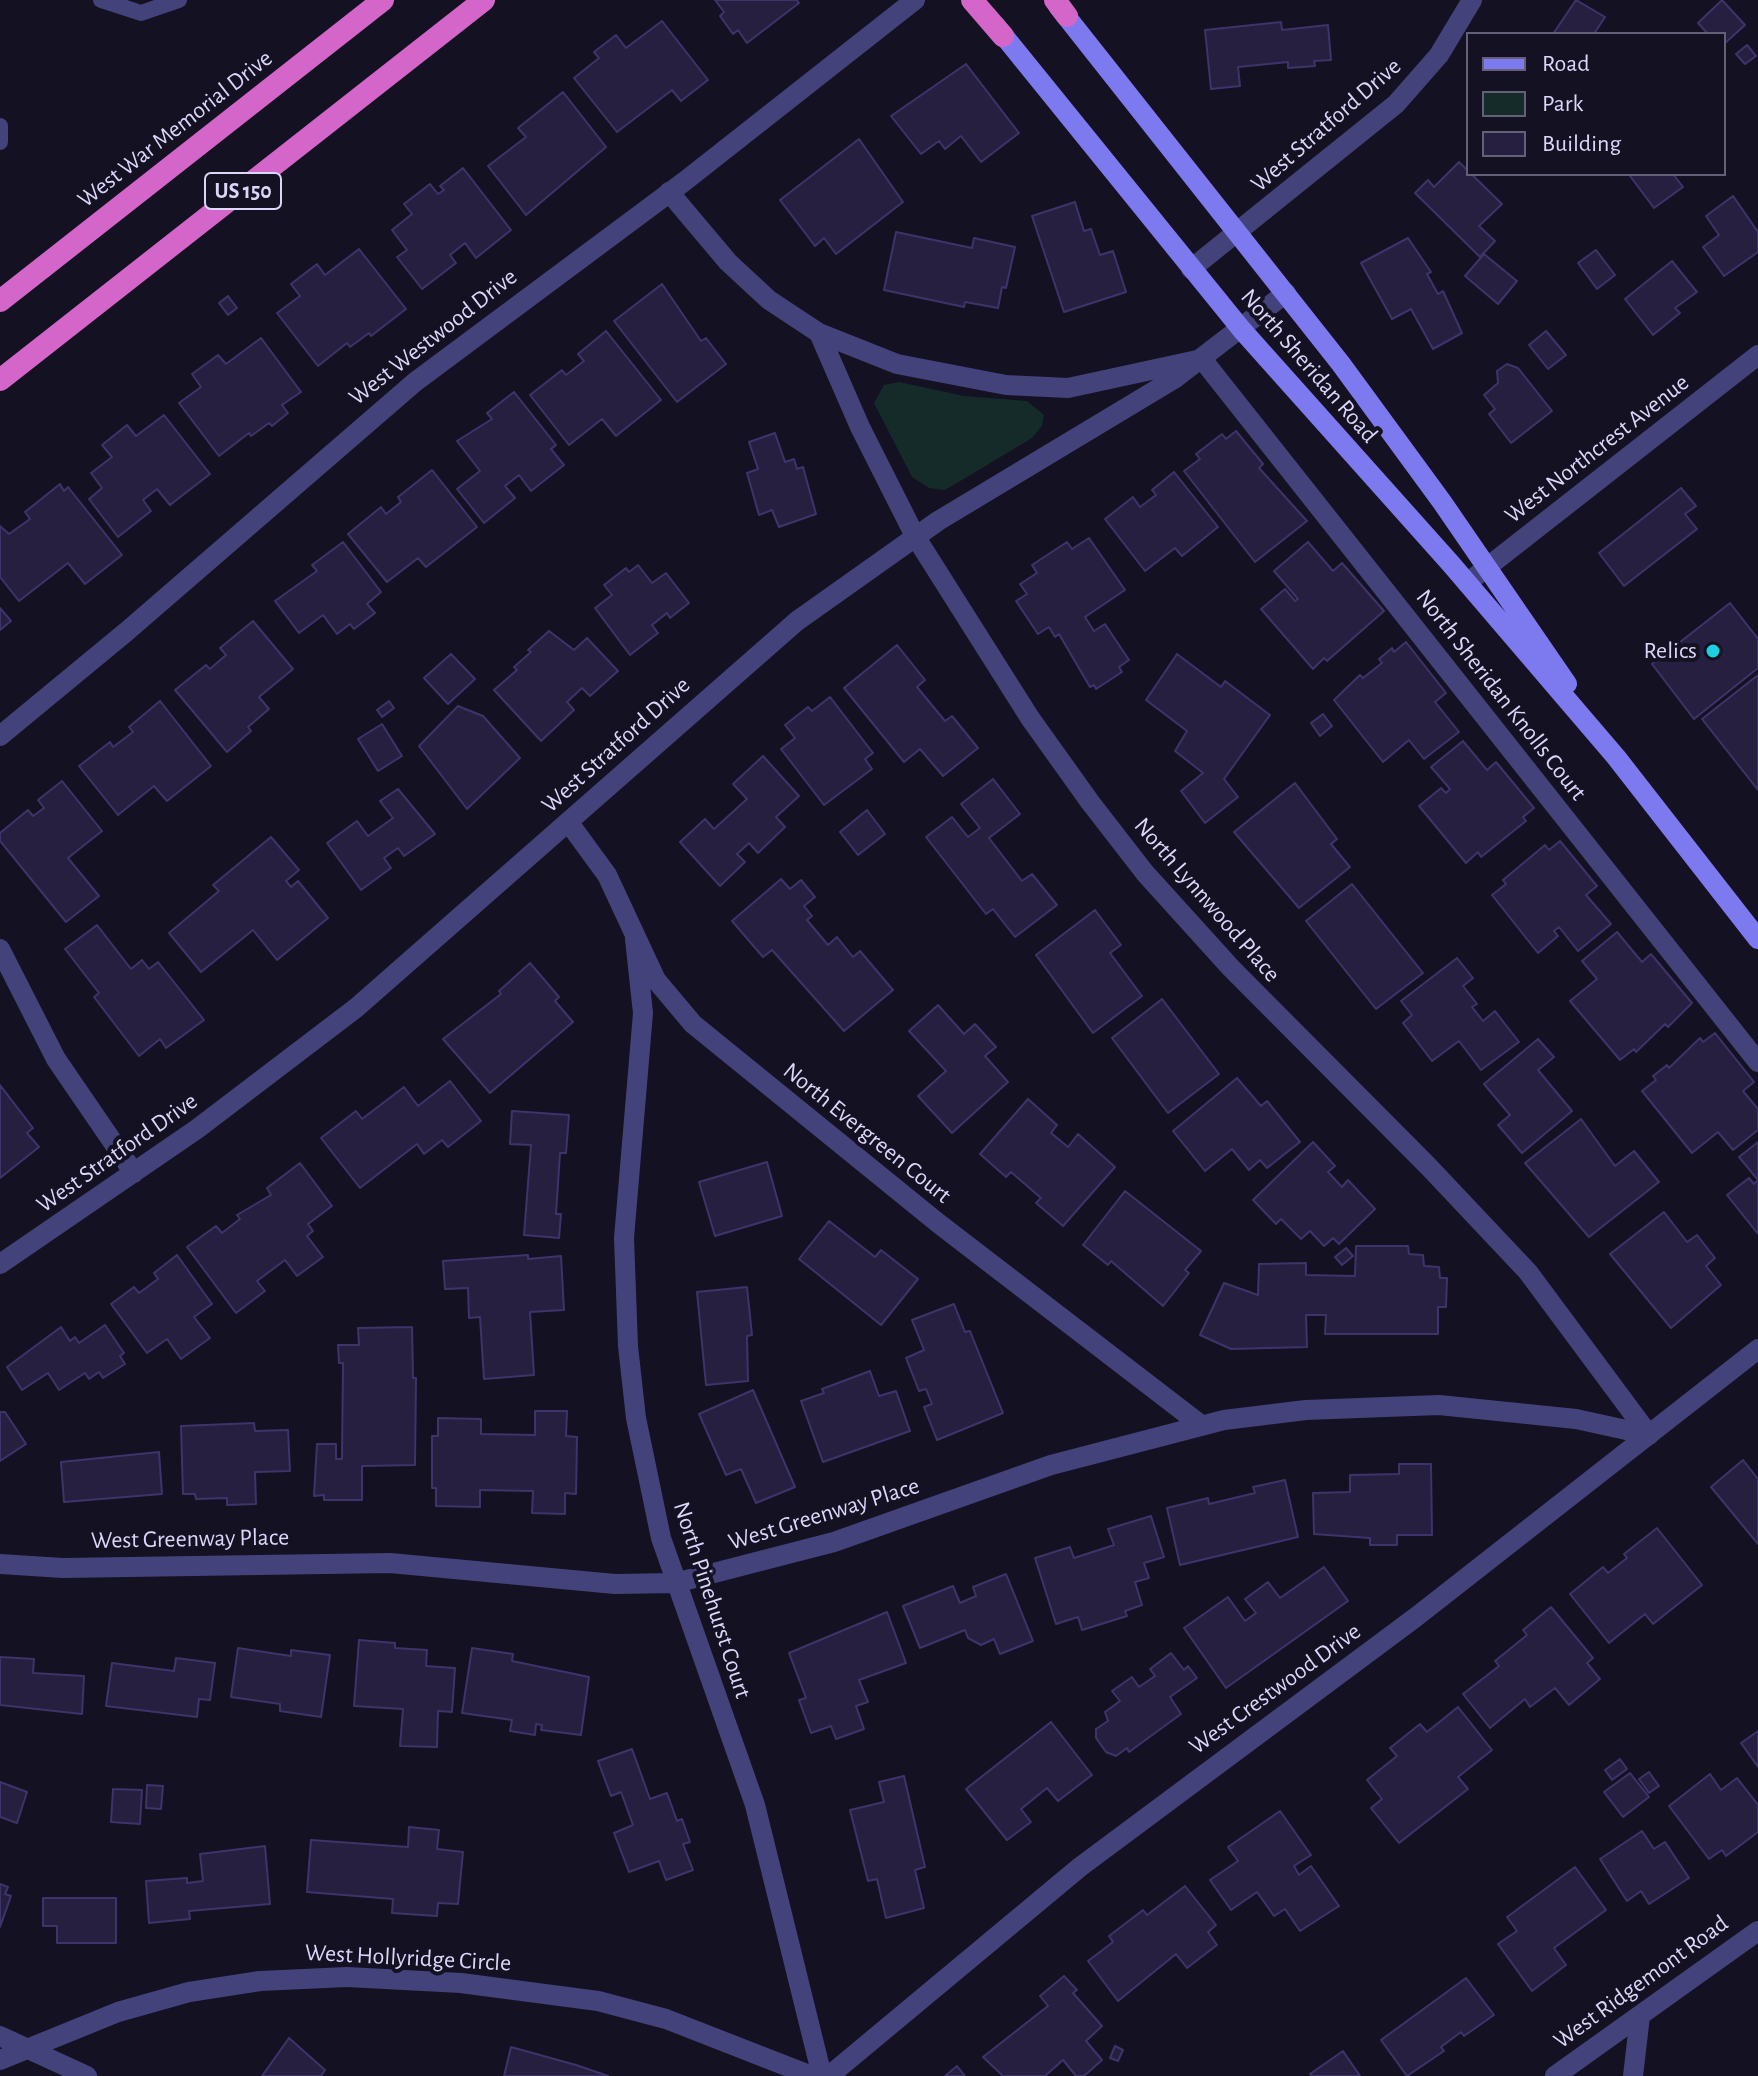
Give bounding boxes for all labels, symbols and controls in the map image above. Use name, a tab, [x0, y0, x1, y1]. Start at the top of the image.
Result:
legend	[1466, 32, 1726, 176]
street label: West War Memorial Drive	[72, 44, 278, 214]
street label: West Stratford Drive	[1245, 52, 1407, 198]
text: Road	[1542, 52, 1590, 76]
text: Park	[1542, 92, 1583, 116]
text: Building	[1542, 132, 1621, 156]
road number: US 150	[205, 173, 281, 209]
street label: West Westwood Drive	[343, 262, 523, 412]
street label: North Sheridan Road	[1234, 283, 1384, 449]
street label: West Northcrest Avenue	[1499, 368, 1695, 530]
street label: North Sheridan Knolls Court	[1410, 584, 1592, 806]
place label: Relics	[1644, 637, 1697, 665]
marker: Relics	[1704, 642, 1722, 660]
street label: West Stratford Drive	[536, 671, 696, 819]
street label: North Lynnwood Place	[1128, 812, 1286, 988]
street label: North Evergreen Court	[777, 1056, 957, 1210]
street label: West Stratford Drive	[31, 1087, 203, 1219]
street label: West Greenway Place	[725, 1471, 923, 1557]
street label: North Pinehurst Court	[667, 1498, 757, 1702]
street label: West Greenway Place	[91, 1523, 289, 1555]
street label: West Crestwood Drive	[1184, 1617, 1366, 1761]
street label: West Ridgemont Road	[1548, 1909, 1734, 2055]
street label: West Hollyridge Circle	[304, 1938, 512, 1978]

